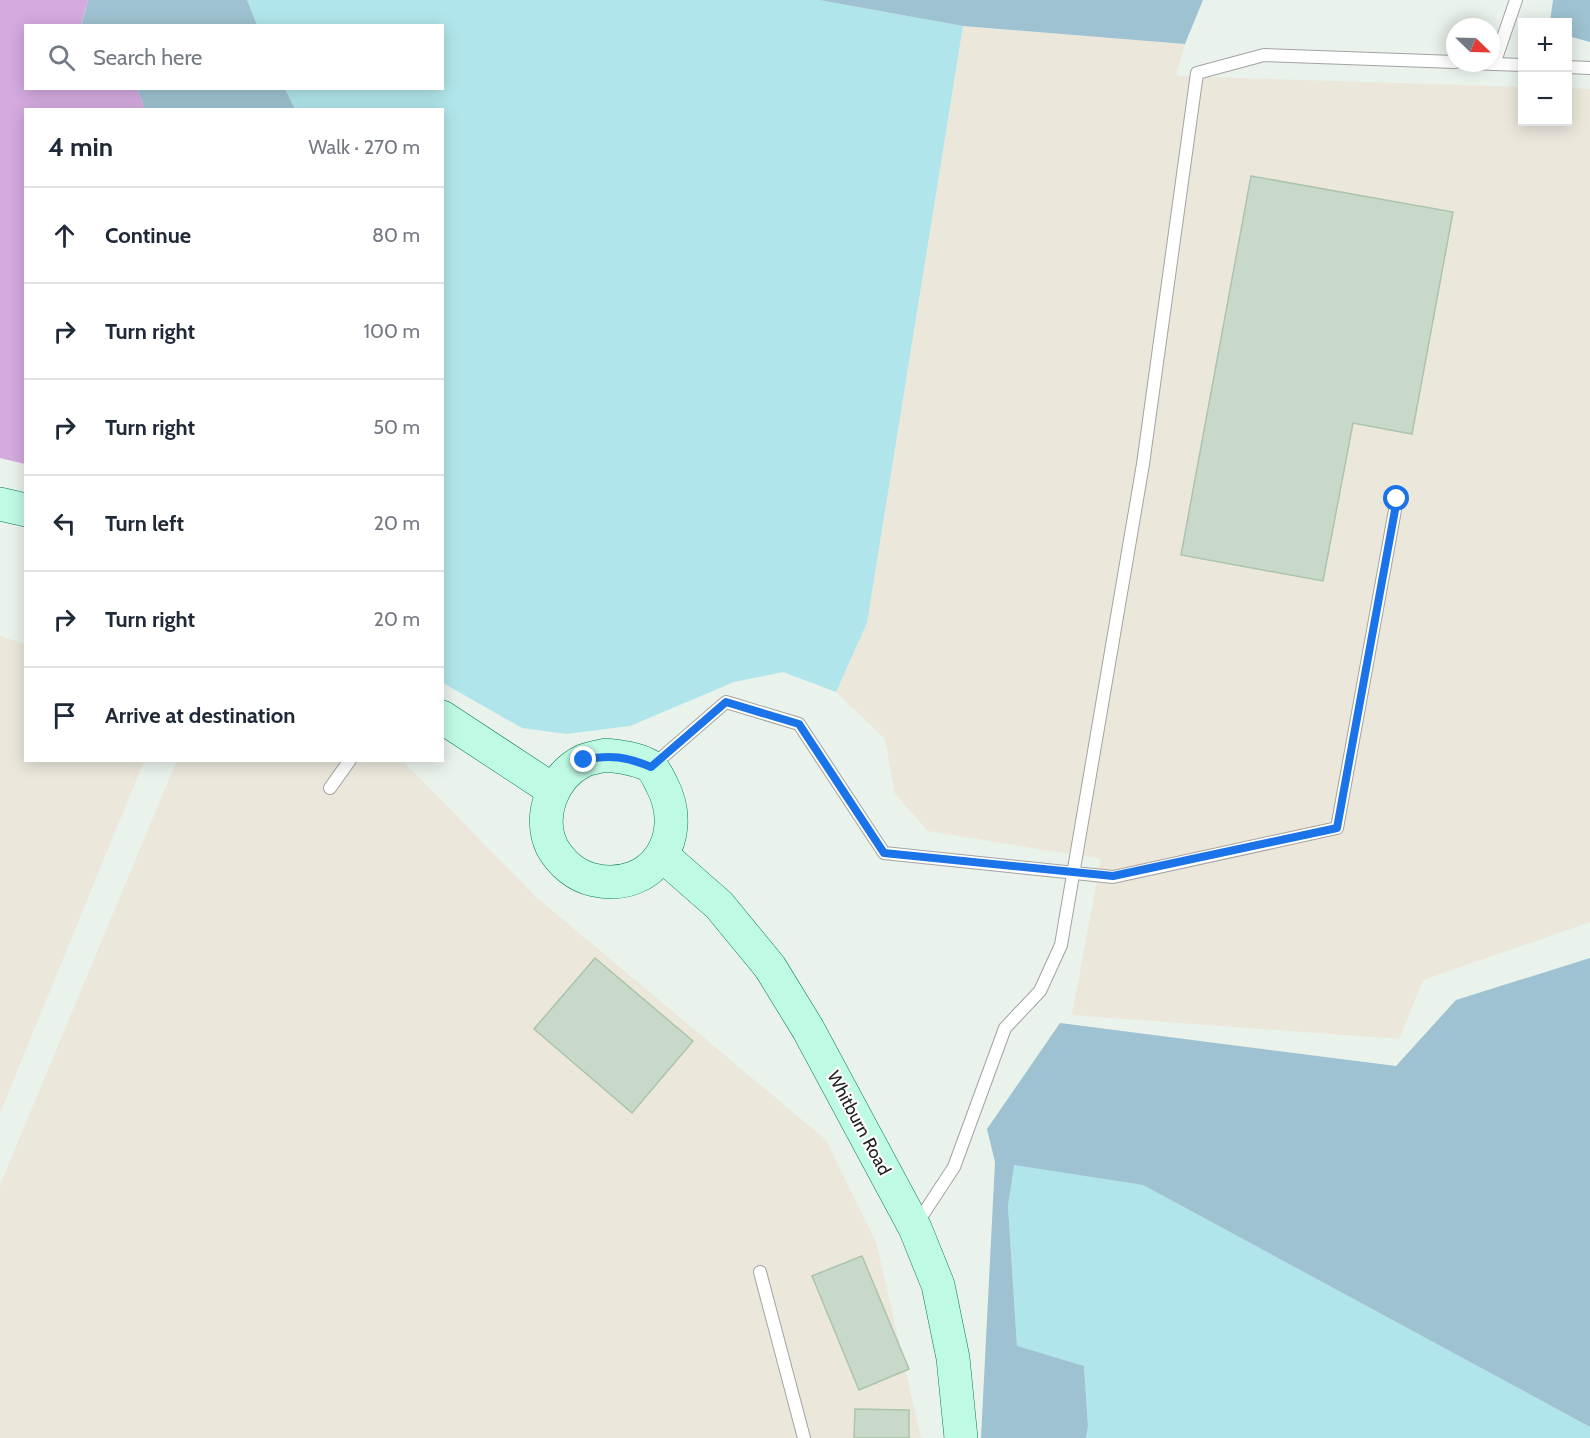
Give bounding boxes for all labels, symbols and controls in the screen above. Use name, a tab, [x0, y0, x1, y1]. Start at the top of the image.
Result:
north arrow	[1446, 18, 1500, 72]
map controls	[1518, 18, 1572, 126]
button: +	[1518, 18, 1572, 72]
search box	[24, 24, 444, 90]
icon: search	[45, 41, 78, 74]
text: Search here	[93, 44, 202, 71]
button: −	[1518, 72, 1572, 126]
text: 4 min	[48, 131, 113, 163]
text: Walk · 270 m	[308, 135, 420, 159]
icon: ahead	[48, 219, 81, 252]
text: Continue	[105, 222, 191, 249]
text: 80 m	[372, 223, 420, 247]
icon: right	[48, 315, 81, 348]
text: Turn right	[105, 318, 195, 345]
text: 100 m	[364, 319, 420, 343]
icon: right	[48, 411, 81, 444]
text: Turn right	[105, 414, 195, 441]
text: 50 m	[373, 415, 420, 439]
route start	[1383, 485, 1409, 511]
icon: left	[48, 507, 81, 540]
text: Turn left	[105, 510, 184, 537]
text: 20 m	[374, 511, 420, 535]
icon: right	[48, 603, 81, 636]
text: Turn right	[105, 606, 195, 633]
text: 20 m	[374, 607, 420, 631]
icon: arrive	[48, 699, 81, 732]
text: Arrive at destination	[105, 702, 295, 729]
route end	[570, 746, 596, 772]
street label: Whitburn Road	[822, 1067, 896, 1179]

